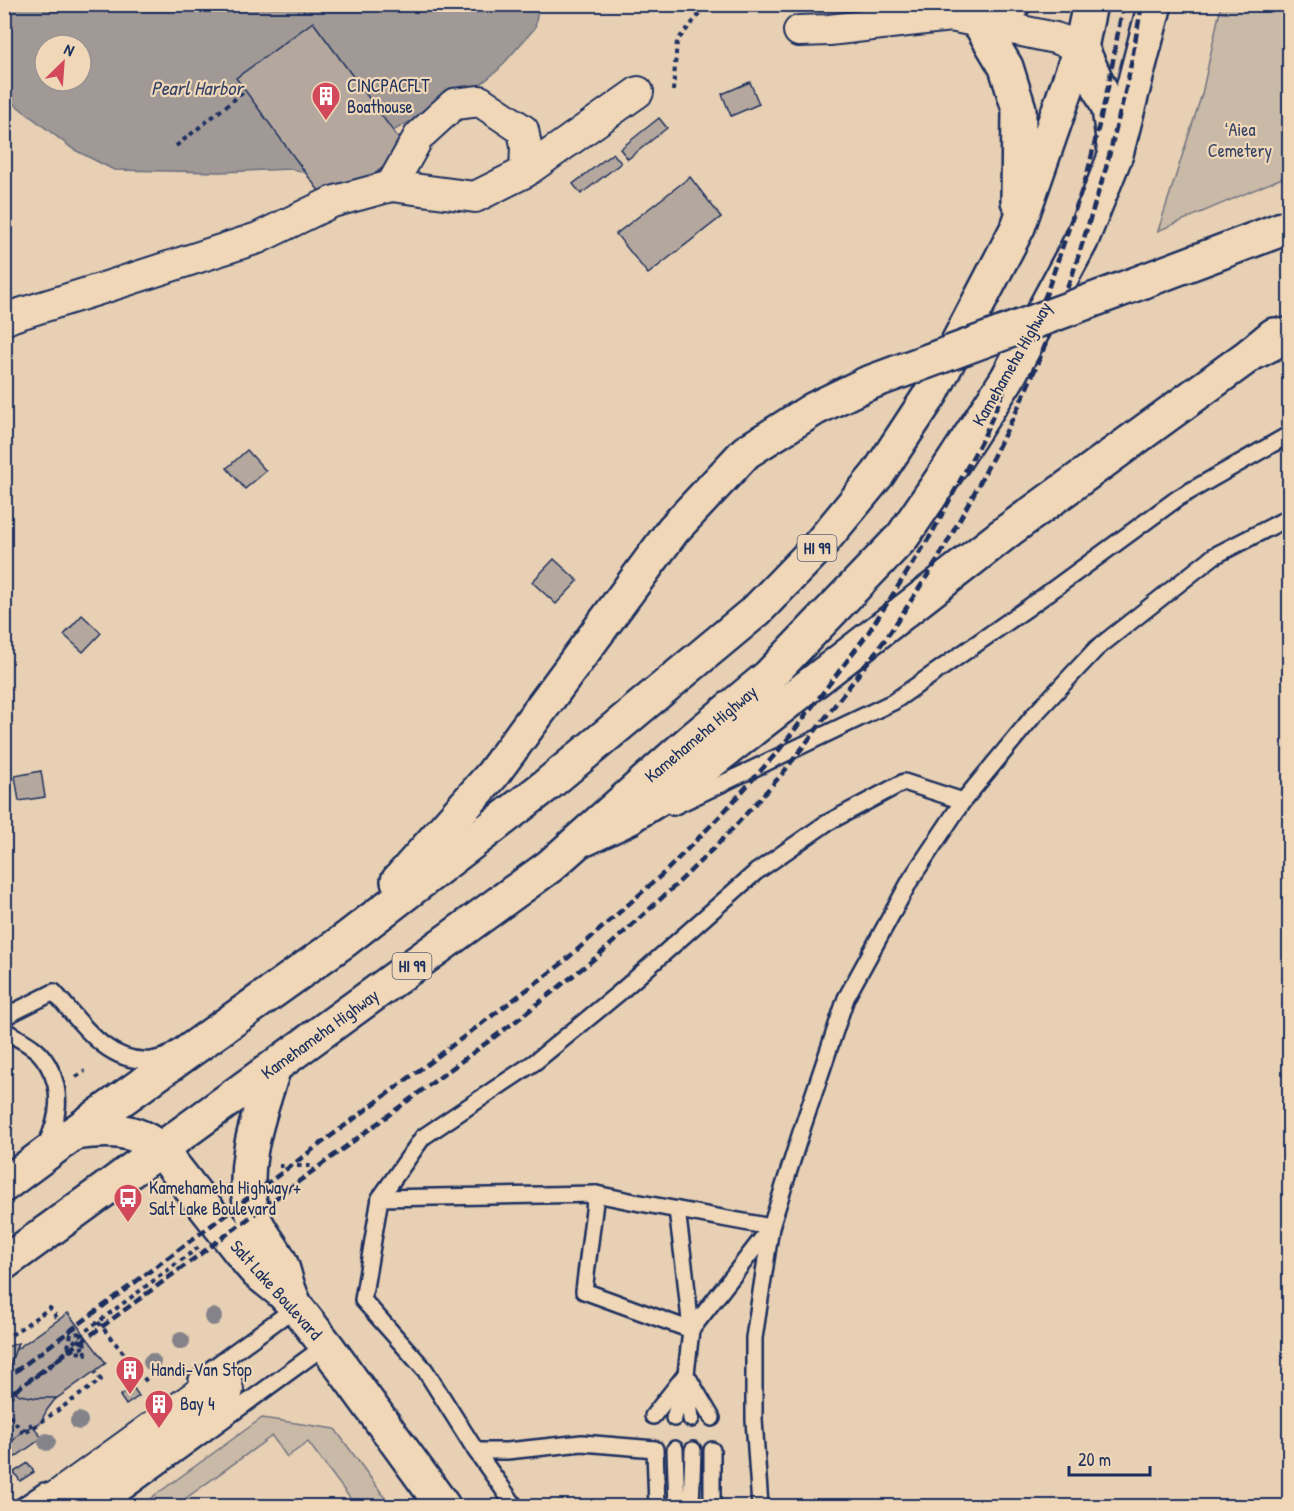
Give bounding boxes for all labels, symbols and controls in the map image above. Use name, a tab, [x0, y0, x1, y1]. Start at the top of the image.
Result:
north arrow	[33, 33, 93, 93]
text: N	[61, 38, 78, 61]
place label: CINCPACFLT Boathouse	[347, 73, 430, 119]
water label: Pearl Harbor	[151, 74, 245, 101]
building icon: CINCPACFLT Boathouse	[310, 80, 342, 122]
park label: ʻAiea Cemetery	[1208, 117, 1273, 163]
street label: Kamehameha Highway	[966, 297, 1058, 430]
road number: HI 99	[798, 535, 836, 561]
street label: Kamehameha Highway	[639, 679, 763, 788]
road number: HI 99	[392, 953, 432, 979]
street label: Kamehameha Highway	[256, 982, 384, 1085]
place label: Kamehameha Highway + Salt Lake Boulevard	[149, 1175, 301, 1221]
bus stop icon: Kamehameha Highway + Salt Lake Boulevard	[112, 1182, 144, 1224]
street label: Salt Lake Boulevard	[225, 1234, 328, 1345]
building icon: Handi-Van Stop	[114, 1354, 146, 1396]
place label: Handi-Van Stop	[151, 1357, 252, 1382]
building icon: Bay 4	[143, 1388, 175, 1430]
place label: Bay 4	[180, 1391, 215, 1416]
scale bar	[1069, 1439, 1150, 1477]
text: 20 m	[1078, 1447, 1111, 1472]

